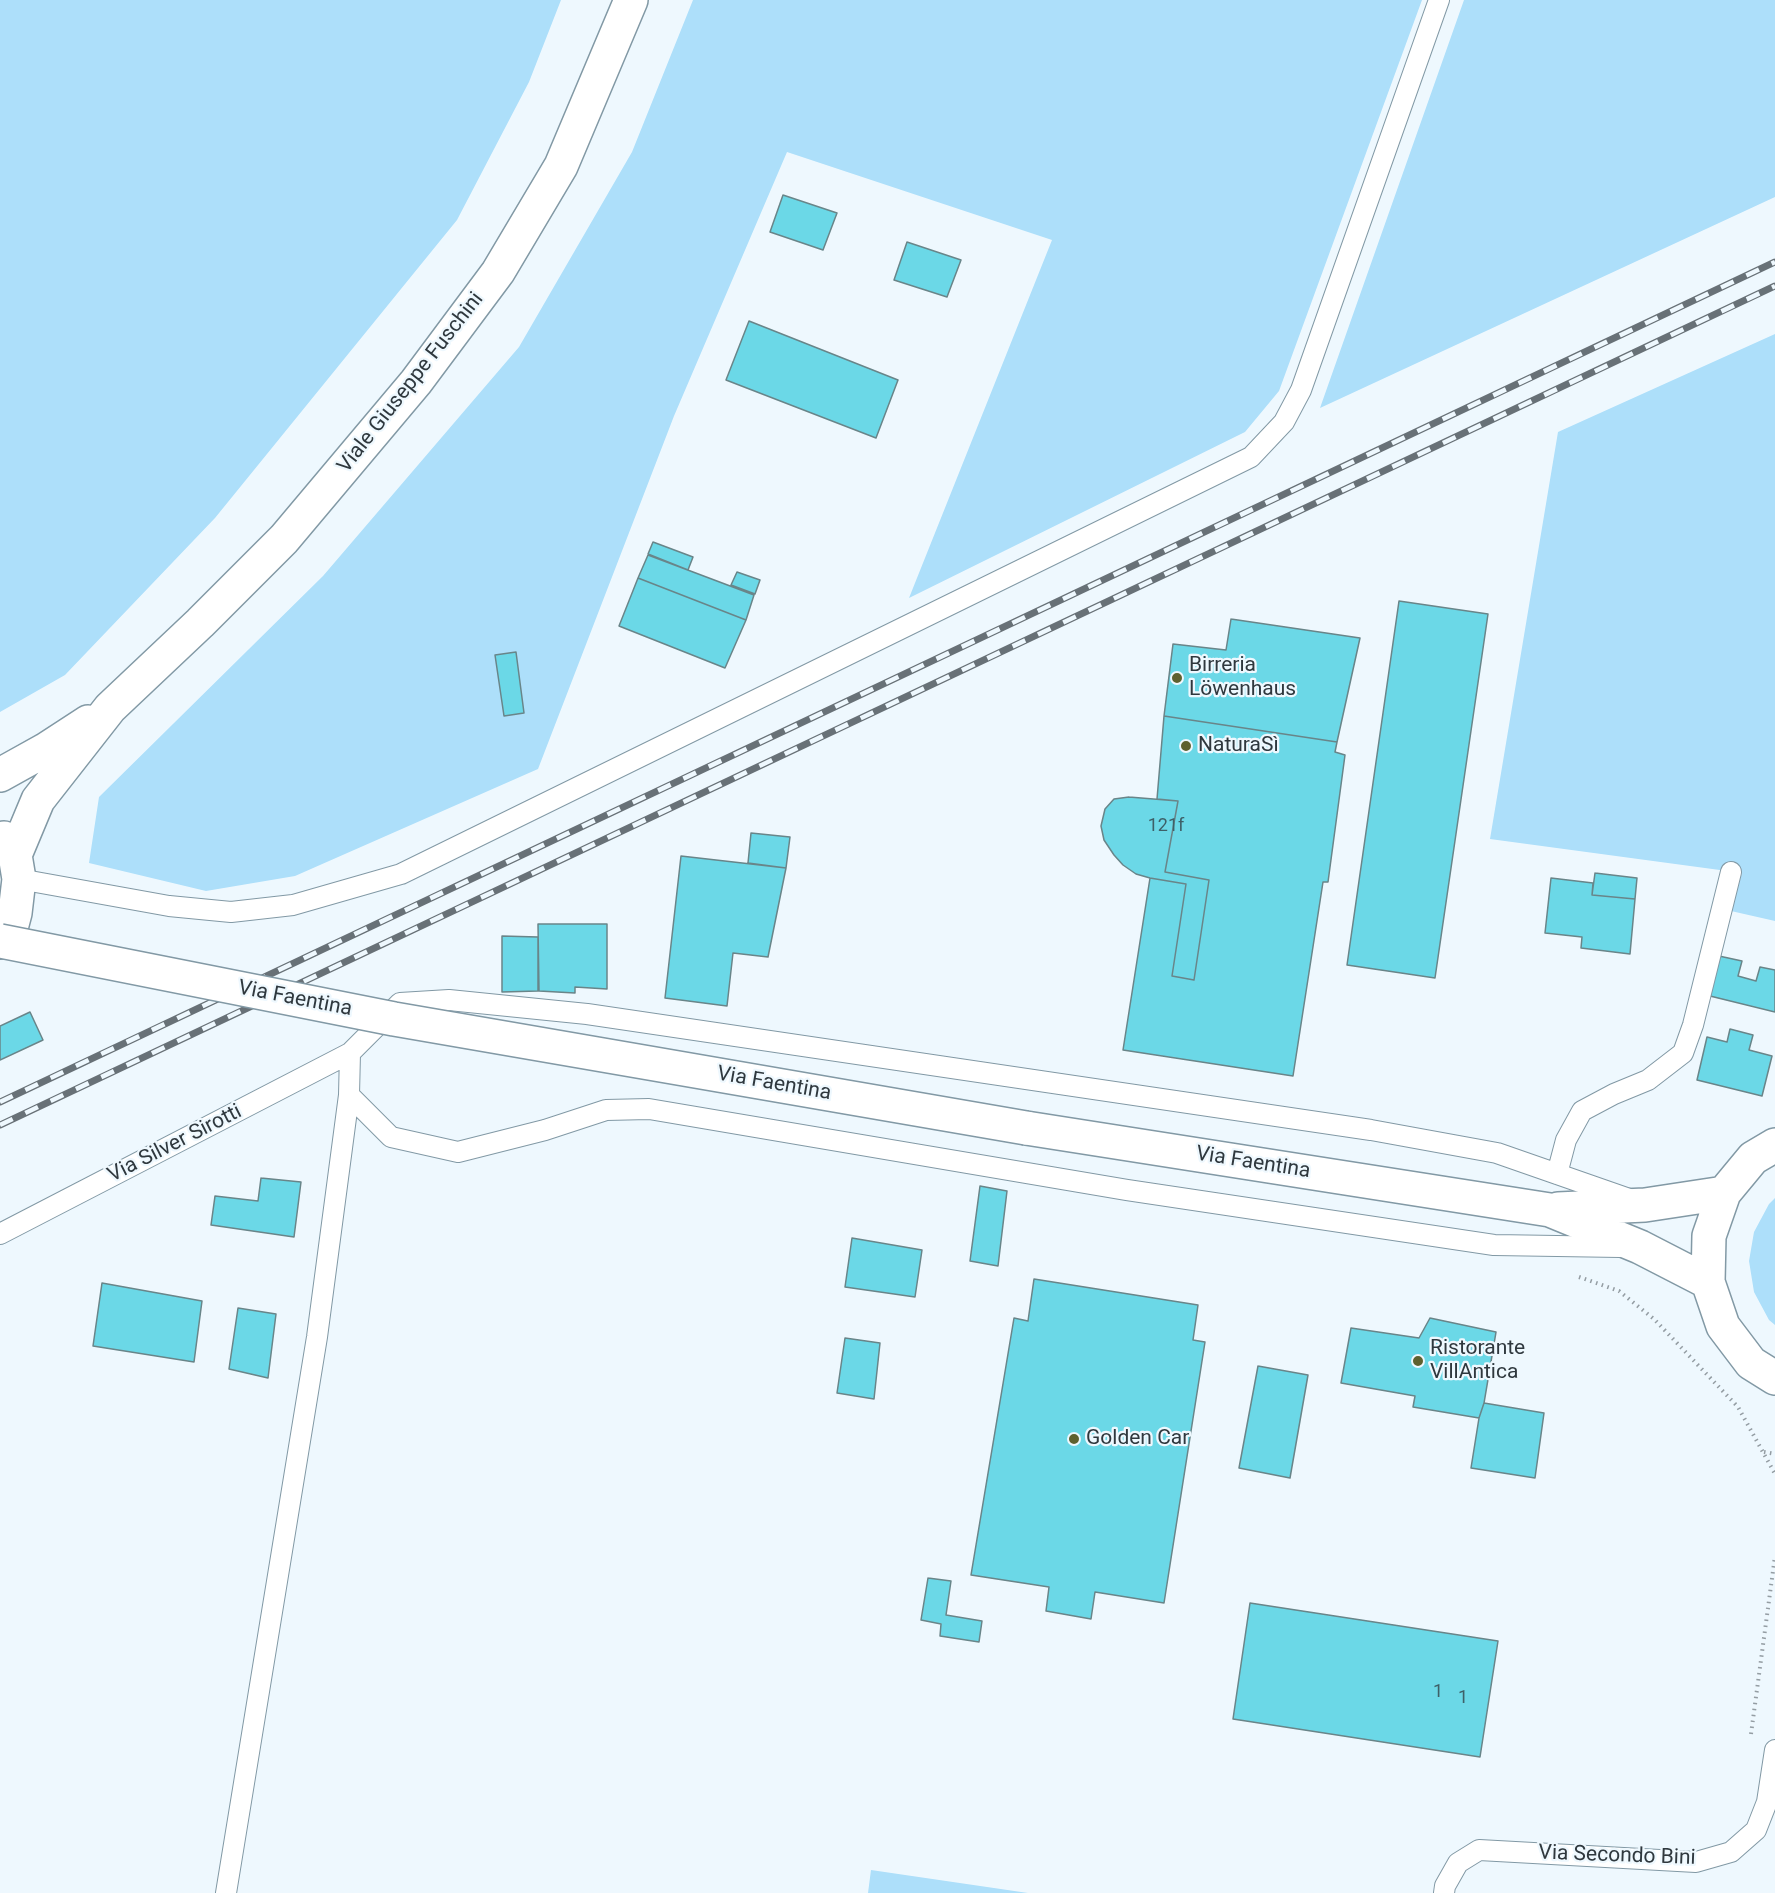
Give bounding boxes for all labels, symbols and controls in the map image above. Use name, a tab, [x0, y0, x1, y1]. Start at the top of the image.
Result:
street label: Viale Giuseppe Fuschini	[333, 288, 489, 478]
place label: Birreria Löwenhaus	[1189, 653, 1296, 703]
marker: Birreria Löwenhaus	[1170, 671, 1184, 685]
place label: NaturaSì	[1198, 733, 1279, 759]
marker: NaturaSì	[1179, 739, 1193, 753]
house number: 121f	[1148, 815, 1184, 837]
street label: Via Faentina	[236, 976, 354, 1022]
street label: Via Faentina	[715, 1062, 833, 1106]
street label: Via Silver Sirotti	[104, 1099, 246, 1189]
street label: Via Faentina	[1194, 1142, 1312, 1184]
place label: Ristorante VillAntica	[1430, 1336, 1525, 1386]
marker: Ristorante VillAntica	[1411, 1354, 1425, 1368]
place label: Golden Car	[1086, 1426, 1189, 1452]
marker: Golden Car	[1067, 1432, 1081, 1446]
house number: 1	[1433, 1681, 1443, 1703]
house number: 1	[1458, 1687, 1468, 1709]
street label: Via Secondo Bini	[1538, 1841, 1696, 1871]

